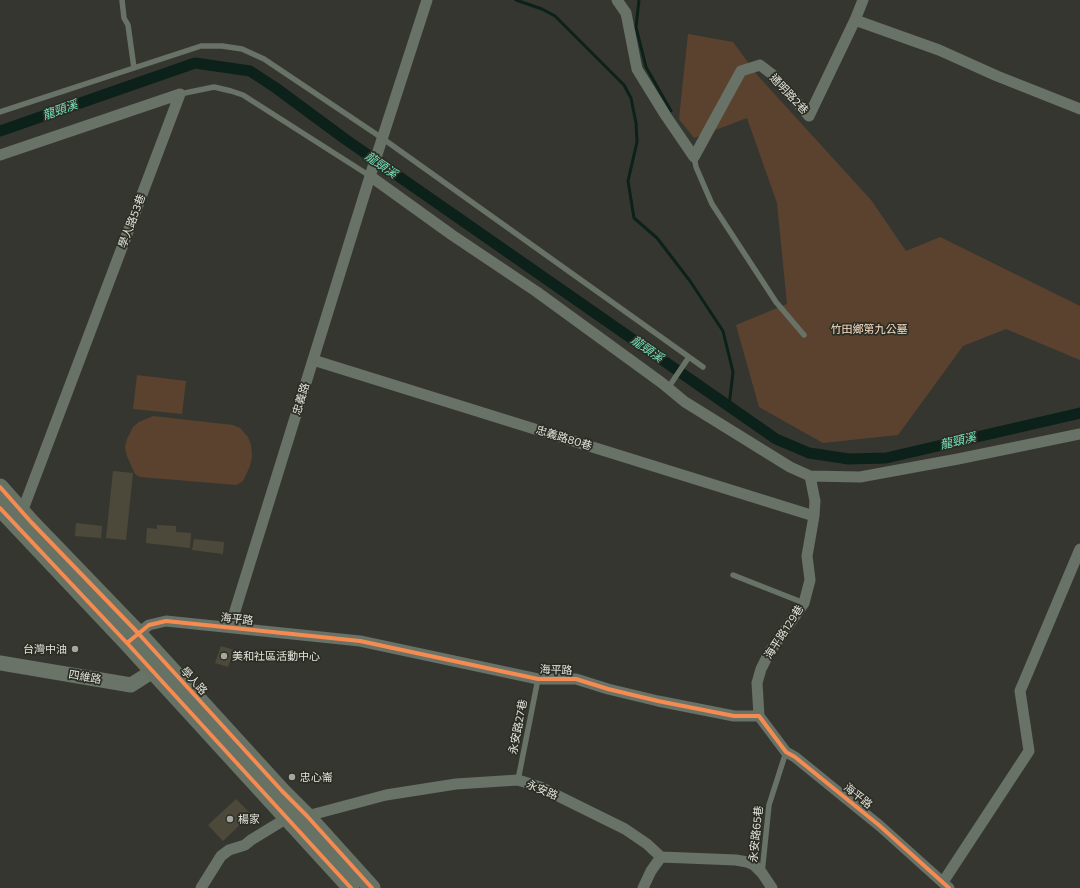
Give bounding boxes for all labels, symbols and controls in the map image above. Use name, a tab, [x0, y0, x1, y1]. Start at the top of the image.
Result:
street label: 通明路2巷	[767, 71, 811, 117]
water label: 龍頸溪	[41, 97, 79, 123]
water label: 龍頸溪	[362, 149, 400, 181]
street label: 學人路53巷	[116, 192, 148, 250]
park label: 竹田鄉第九公墓	[831, 322, 907, 336]
water label: 龍頸溪	[628, 333, 666, 365]
street label: 忠義路	[290, 381, 312, 417]
street label: 忠義路80巷	[534, 423, 594, 453]
water label: 龍頸溪	[939, 430, 977, 452]
street label: 海平路129巷	[762, 603, 806, 661]
street label: 海平路	[220, 611, 254, 627]
place label: 台灣中油	[23, 642, 67, 656]
marker: 台灣中油	[70, 644, 80, 654]
place label: 美和社區活動中心	[232, 649, 320, 663]
marker: 美和社區活動中心	[219, 651, 229, 661]
street label: 海平路	[539, 663, 573, 677]
street label: 學人路	[178, 664, 210, 698]
street label: 四維路	[68, 668, 102, 686]
street label: 永安路27巷	[506, 698, 530, 756]
place label: 忠心崙	[300, 770, 333, 784]
marker: 忠心崙	[287, 772, 297, 782]
street label: 永安路	[524, 777, 560, 803]
street label: 海平路	[841, 780, 875, 812]
street label: 永安路65巷	[746, 805, 766, 863]
place label: 楊家	[238, 812, 260, 826]
marker: 楊家	[225, 814, 235, 824]

